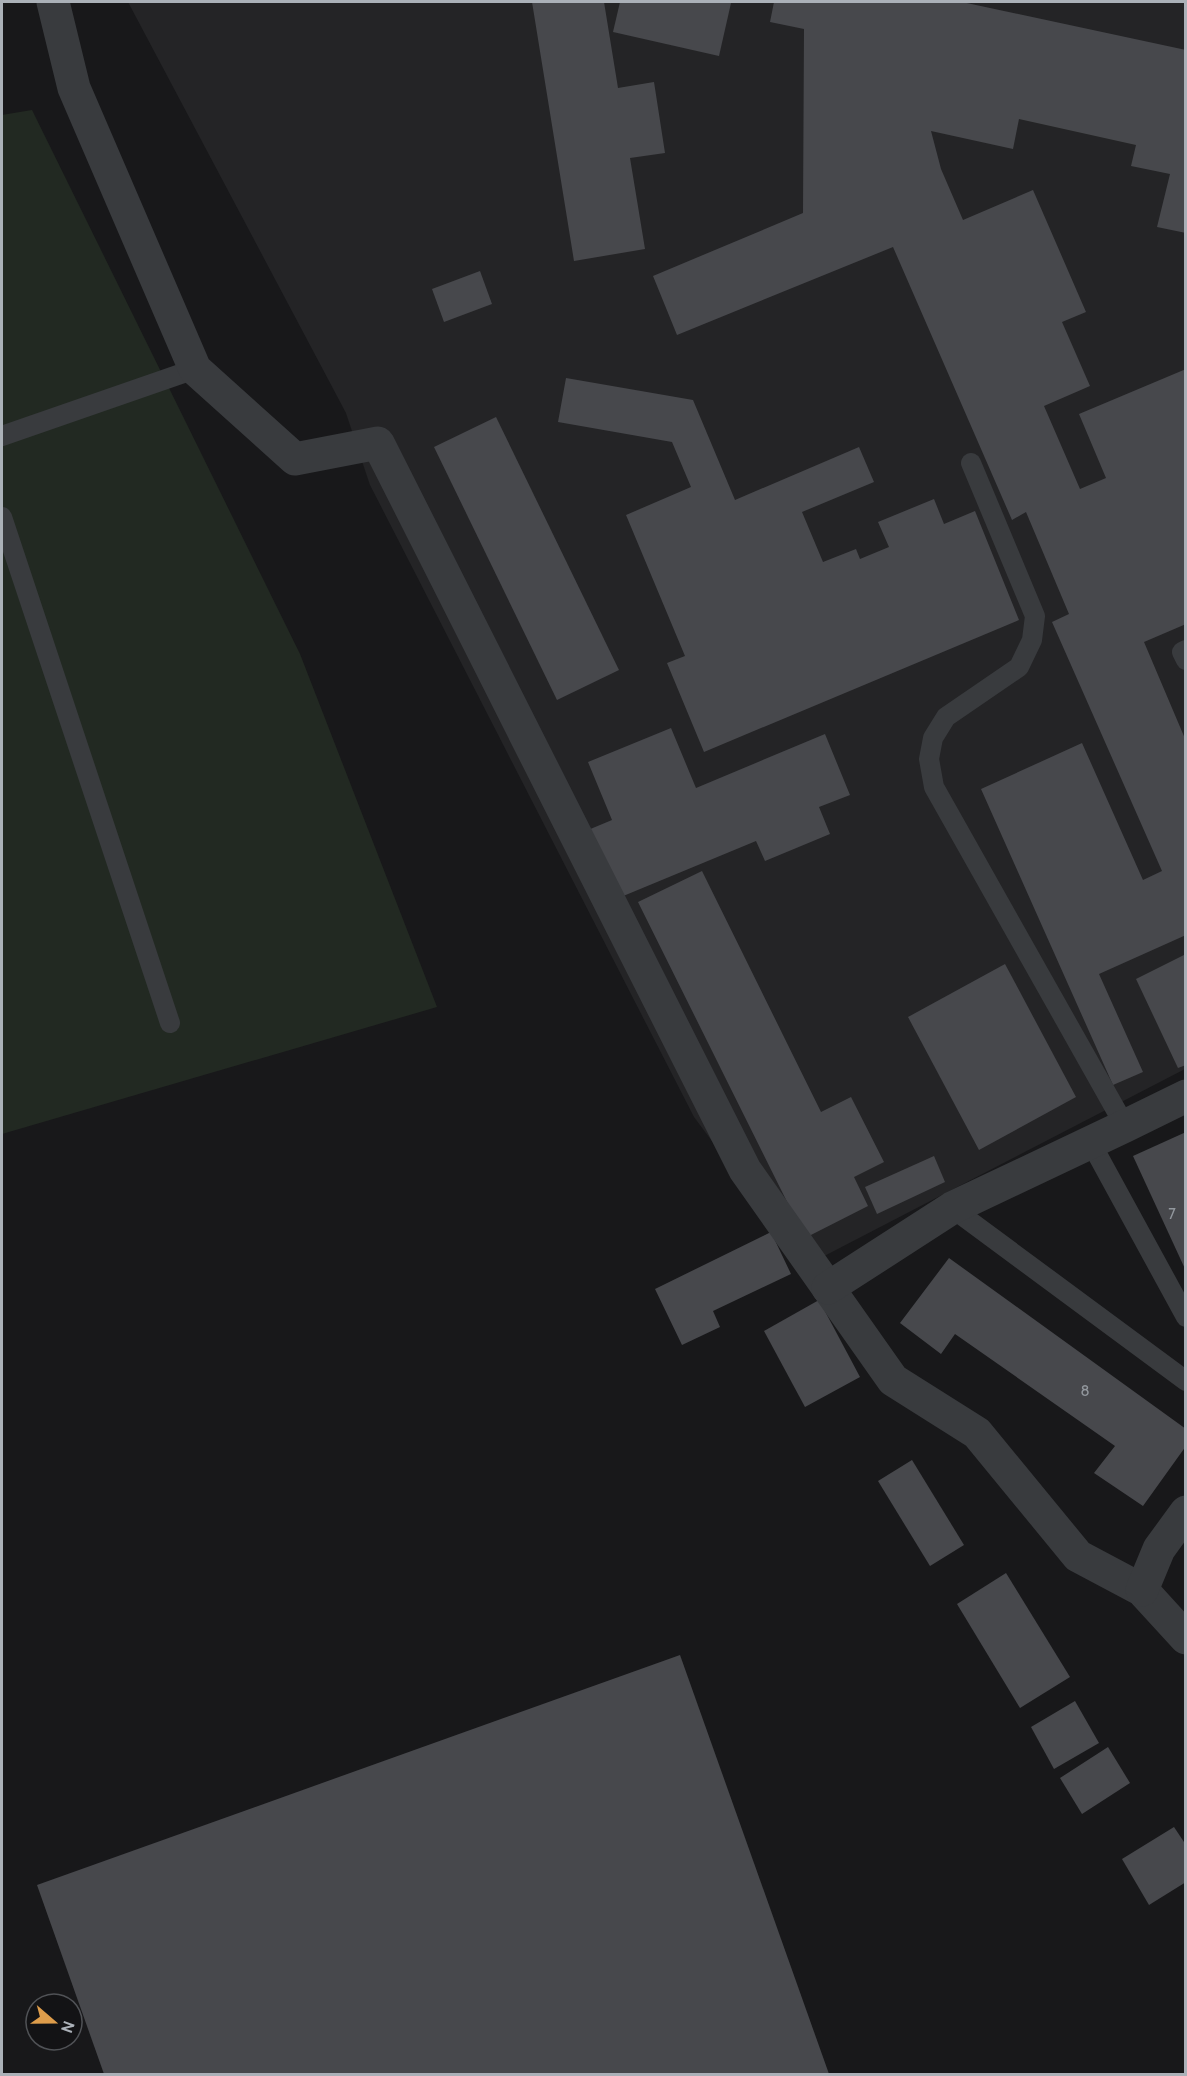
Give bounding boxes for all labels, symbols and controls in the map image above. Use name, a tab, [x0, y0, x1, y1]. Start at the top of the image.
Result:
house number: 7	[1168, 1205, 1176, 1223]
house number: 8	[1080, 1382, 1090, 1400]
north arrow	[24, 1992, 84, 2052]
text: N	[57, 2018, 78, 2036]

